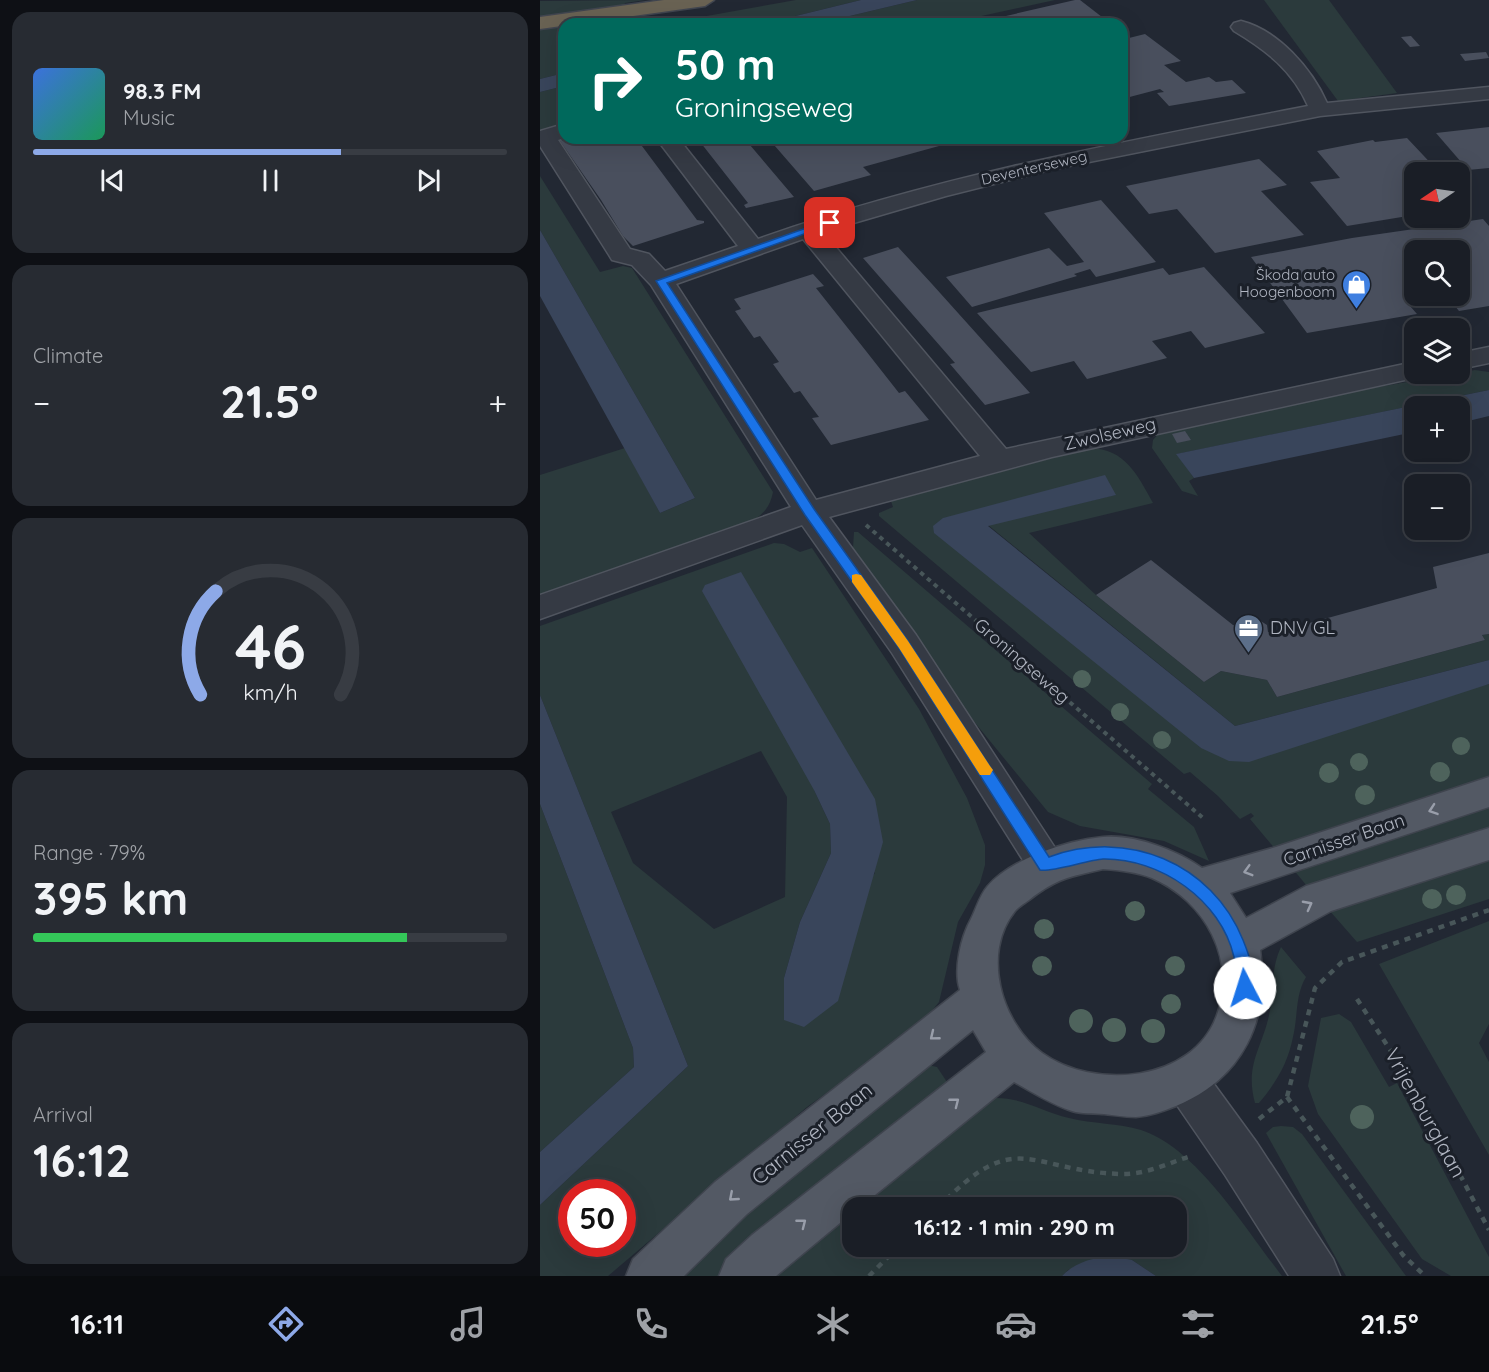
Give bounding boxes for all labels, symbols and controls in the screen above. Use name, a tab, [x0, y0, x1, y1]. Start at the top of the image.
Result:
text: 50 m	[675, 38, 775, 91]
icon: right	[576, 42, 654, 120]
text: 98.3 FM	[123, 77, 201, 105]
text: Groningseweg	[675, 90, 854, 124]
text: Music	[123, 105, 175, 130]
street label: Deventerseweg	[979, 146, 1089, 189]
north arrow	[1404, 162, 1470, 228]
map controls	[1404, 162, 1470, 540]
icon: previous	[96, 164, 129, 197]
icon: pause	[254, 164, 287, 197]
icon: next	[412, 164, 445, 197]
pin	[804, 197, 855, 248]
icon: arrive	[813, 206, 846, 239]
button: search	[1404, 240, 1470, 306]
place label: Škoda auto Hoogenboom	[1239, 265, 1335, 301]
shop icon: Škoda auto Hoogenboom	[1340, 268, 1372, 310]
button: layers	[1404, 318, 1470, 384]
text: Climate	[33, 343, 103, 368]
text: 21.5°	[220, 373, 318, 429]
text: −	[33, 382, 50, 423]
text: +	[488, 382, 507, 423]
button: +	[1404, 396, 1470, 462]
street label: Zwolseweg	[1062, 412, 1158, 455]
button: −	[1404, 474, 1470, 540]
text: 46	[234, 607, 306, 685]
office icon: DNV GL	[1233, 612, 1265, 654]
street label: Groningseweg	[970, 613, 1075, 708]
place label: DNV GL	[1270, 616, 1335, 639]
text: km/h	[243, 679, 297, 705]
one-way arrow	[1428, 803, 1439, 816]
street label: Carnisser Baan	[1280, 808, 1408, 871]
text: Range · 79%	[33, 840, 145, 865]
one-way arrow	[1243, 864, 1254, 876]
text: 395 km	[33, 870, 188, 926]
one-way arrow	[1302, 901, 1312, 912]
position arrow	[1213, 956, 1277, 1020]
one-way arrow	[930, 1028, 941, 1039]
street label: Vrijenburglaan	[1380, 1043, 1472, 1182]
street label: Carnisser Baan	[746, 1077, 877, 1190]
one-way arrow	[948, 1098, 959, 1109]
text: Arrival	[33, 1102, 93, 1127]
text: 16:12	[33, 1132, 131, 1188]
speed limit sign: 50	[558, 1179, 636, 1257]
one-way arrow	[729, 1190, 740, 1201]
text: 16:12 · 1 min · 290 m	[914, 1213, 1115, 1241]
one-way arrow	[795, 1220, 806, 1231]
icon: directions	[265, 1303, 307, 1345]
icon: music	[447, 1303, 489, 1345]
icon: phone	[630, 1303, 672, 1345]
icon: climate	[812, 1303, 854, 1345]
icon: car	[995, 1303, 1037, 1345]
icon: filters	[1177, 1303, 1219, 1345]
text: 16:11	[70, 1307, 124, 1341]
text: 21.5°	[1360, 1307, 1419, 1341]

